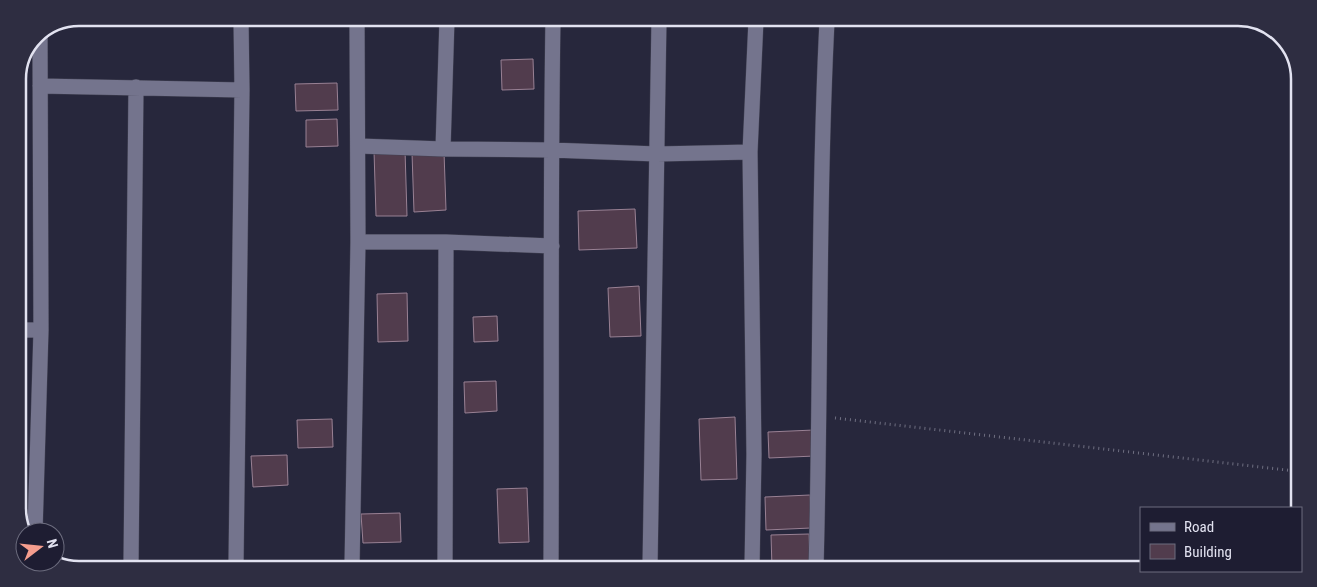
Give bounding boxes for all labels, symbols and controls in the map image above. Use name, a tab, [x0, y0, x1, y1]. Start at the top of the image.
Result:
legend	[1140, 507, 1302, 572]
text: Road	[1184, 518, 1214, 536]
north arrow	[15, 522, 65, 572]
text: N	[44, 537, 61, 550]
text: Building	[1184, 543, 1232, 561]

